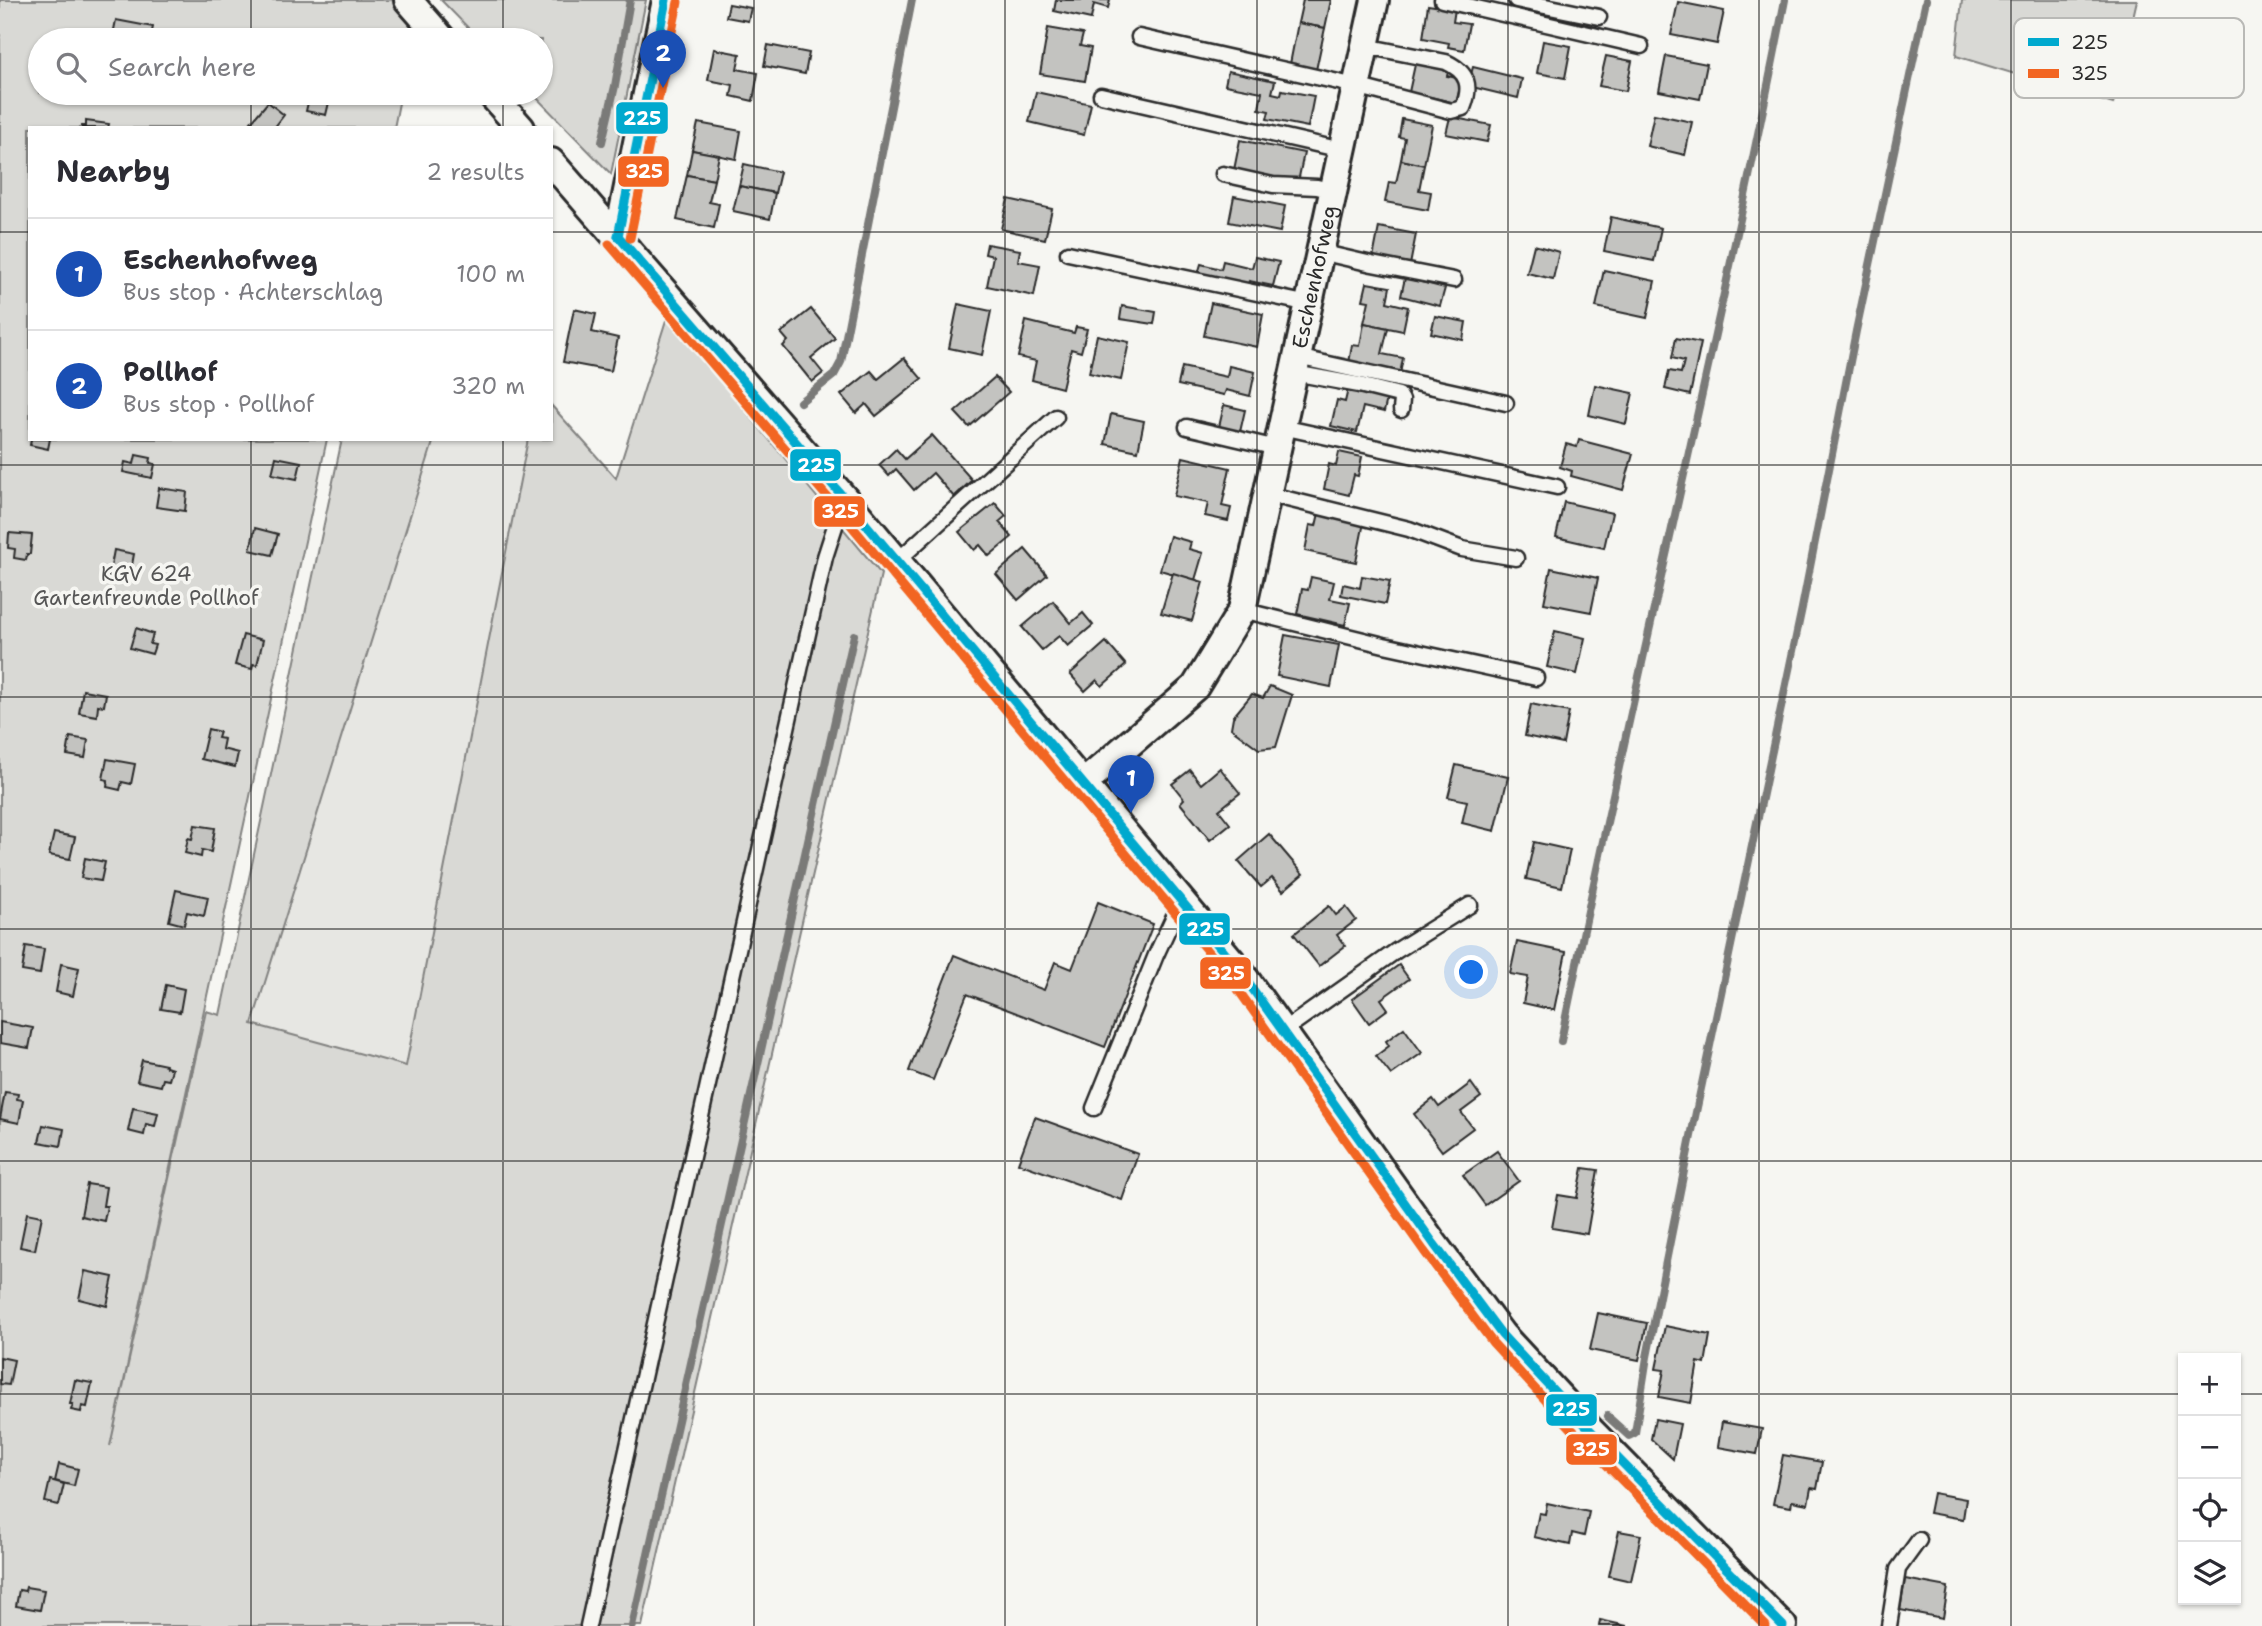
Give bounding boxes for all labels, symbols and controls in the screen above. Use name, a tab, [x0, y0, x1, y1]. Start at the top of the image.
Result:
legend	[2014, 18, 2244, 98]
search box	[28, 28, 553, 105]
pin: 2	[640, 30, 686, 88]
text: 225	[2071, 30, 2108, 55]
icon: search	[52, 48, 90, 86]
text: Search here	[108, 49, 257, 84]
text: 325	[2071, 61, 2108, 86]
line badge: 225	[615, 101, 669, 135]
text: 225	[623, 106, 661, 131]
text: Nearby	[56, 151, 171, 192]
line badge: 325	[617, 155, 670, 188]
text: 2 results	[426, 157, 525, 187]
text: 325	[625, 159, 663, 184]
street label: Eschenhofweg	[1285, 202, 1344, 351]
text: Eschenhofweg	[123, 242, 318, 277]
text: 1	[74, 259, 84, 289]
text: 100 m	[456, 259, 525, 289]
text: Bus stop · Achterschlag	[123, 277, 383, 307]
text: Pollhof	[123, 354, 218, 389]
text: 2	[71, 371, 87, 401]
text: 320 m	[451, 371, 525, 401]
text: Bus stop · Pollhof	[123, 389, 314, 419]
line badge: 225	[789, 448, 842, 482]
text: 225	[797, 453, 835, 478]
line badge: 325	[813, 495, 866, 528]
text: 325	[821, 499, 859, 524]
park label: KGV 624 Gartenfreunde Pollhof	[33, 560, 259, 612]
pin: 1	[1108, 755, 1154, 813]
line badge: 225	[1178, 912, 1231, 946]
text: 225	[1186, 917, 1224, 942]
your location	[1454, 955, 1488, 989]
line badge: 325	[1199, 956, 1252, 990]
text: 325	[1207, 961, 1245, 986]
map controls	[2178, 1353, 2241, 1605]
button: +	[2178, 1353, 2241, 1416]
line badge: 225	[1545, 1393, 1598, 1427]
text: 225	[1552, 1397, 1590, 1422]
button: −	[2178, 1416, 2241, 1479]
line badge: 325	[1565, 1433, 1618, 1466]
text: 325	[1572, 1437, 1610, 1462]
button: locate	[2178, 1479, 2241, 1542]
button: layers	[2178, 1542, 2241, 1605]

